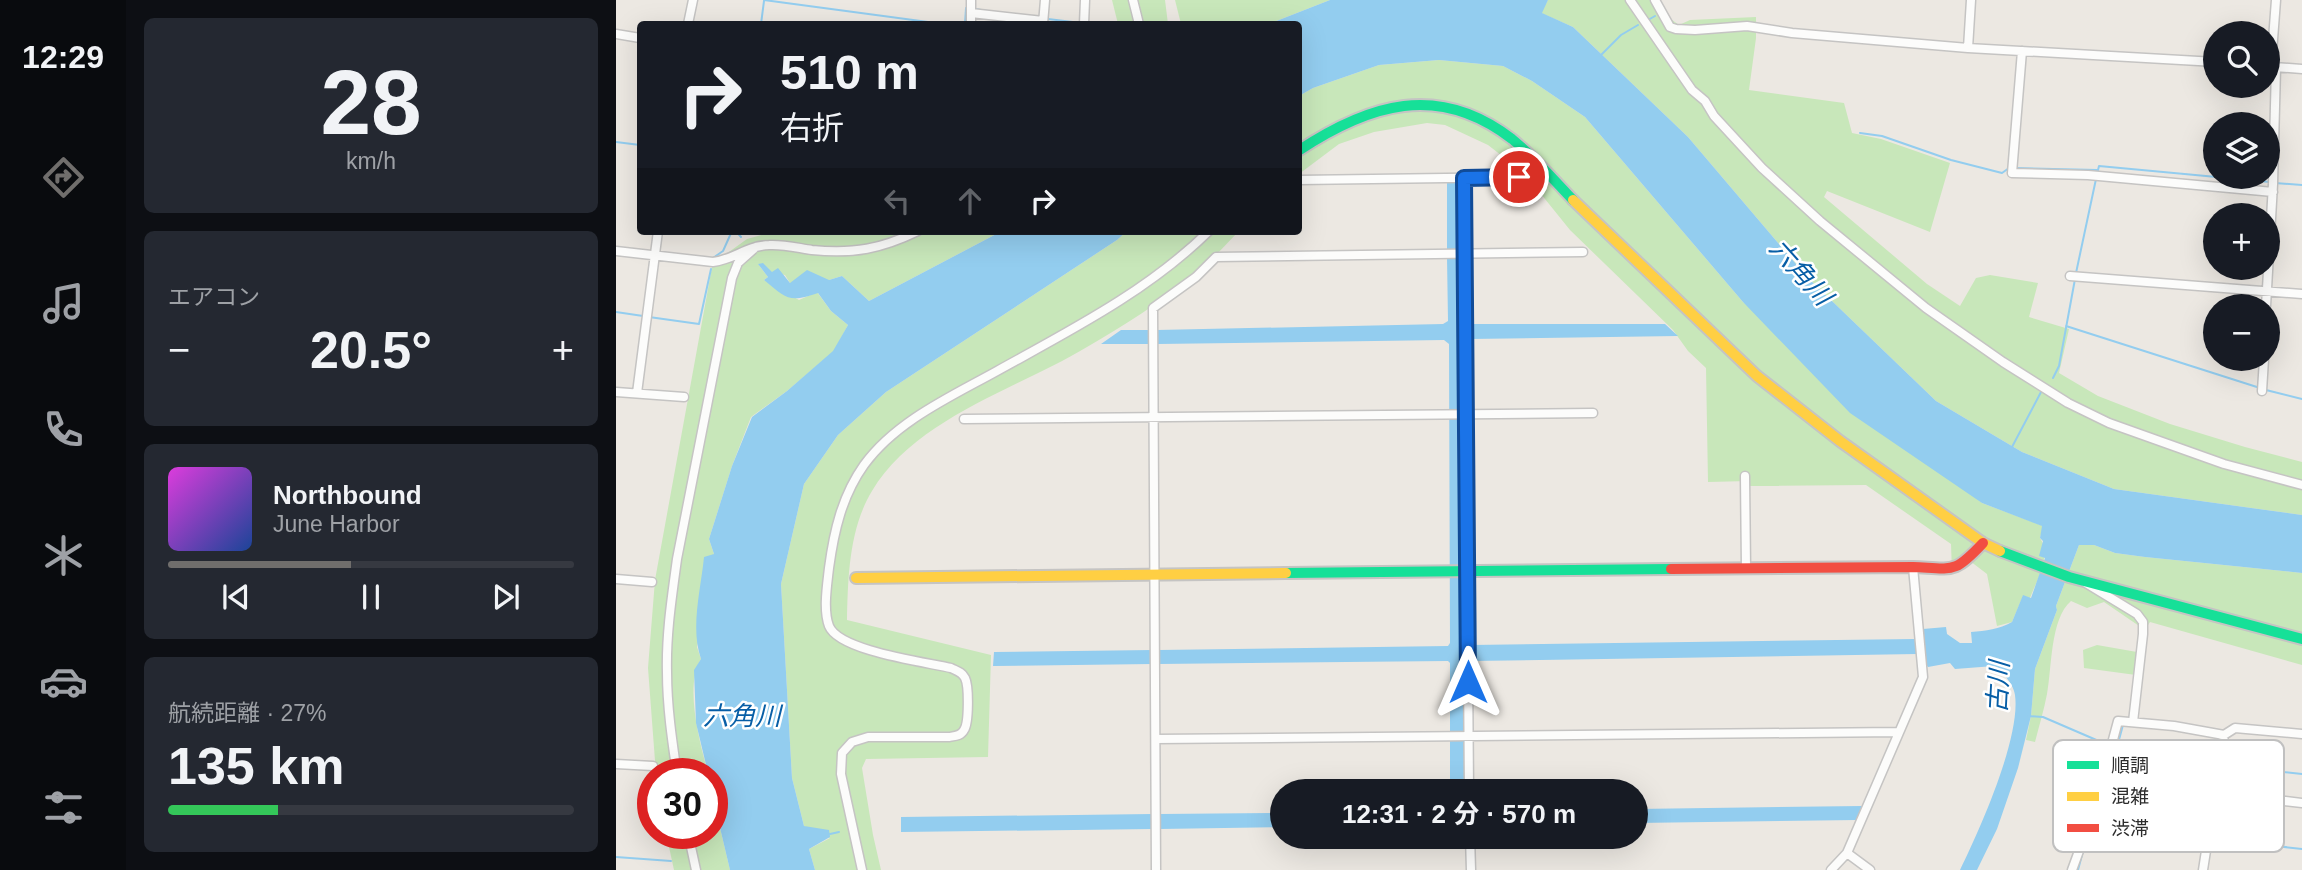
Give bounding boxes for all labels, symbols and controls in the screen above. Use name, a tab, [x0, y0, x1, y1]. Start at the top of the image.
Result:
map controls	[2203, 21, 2280, 371]
button: search	[2203, 21, 2280, 98]
text: 12:29	[22, 39, 104, 75]
text: 510 m	[780, 45, 919, 99]
icon: right	[665, 49, 756, 140]
text: 28	[320, 52, 422, 153]
text: 右折	[780, 110, 844, 146]
button: layers	[2203, 112, 2280, 189]
pin	[1489, 147, 1549, 207]
text: km/h	[346, 148, 396, 174]
icon: directions	[39, 153, 88, 202]
icon: arrive	[1500, 158, 1538, 196]
icon: left	[878, 182, 916, 220]
icon: ahead	[951, 182, 989, 220]
icon: right	[1024, 182, 1062, 220]
button: +	[2203, 203, 2280, 280]
water label: 六角川	[1764, 233, 1840, 313]
icon: music	[39, 279, 88, 328]
text: エアコン	[168, 284, 260, 310]
button: −	[2203, 294, 2280, 371]
text: 20.5°	[310, 321, 432, 379]
text: −	[168, 329, 190, 371]
text: +	[552, 329, 574, 371]
icon: phone	[39, 405, 88, 454]
text: Northbound	[273, 480, 422, 510]
text: June Harbor	[273, 511, 400, 537]
icon: climate	[39, 531, 88, 580]
icon: previous	[217, 578, 255, 616]
icon: pause	[352, 578, 390, 616]
icon: next	[487, 578, 525, 616]
position arrow	[1431, 645, 1505, 719]
icon: car	[39, 657, 88, 706]
water label: 古川	[1982, 657, 2014, 714]
text: 航続距離 · 27%	[168, 700, 326, 726]
water label: 六角川	[703, 701, 784, 731]
text: 135 km	[168, 737, 344, 795]
legend	[2053, 740, 2284, 852]
text: 順調	[2111, 755, 2149, 776]
speed limit sign: 30	[637, 758, 728, 849]
icon: filters	[39, 783, 88, 832]
text: 混雑	[2111, 786, 2149, 807]
text: 12:31 · 2 分 · 570 m	[1342, 799, 1576, 829]
text: 渋滞	[2111, 818, 2149, 839]

